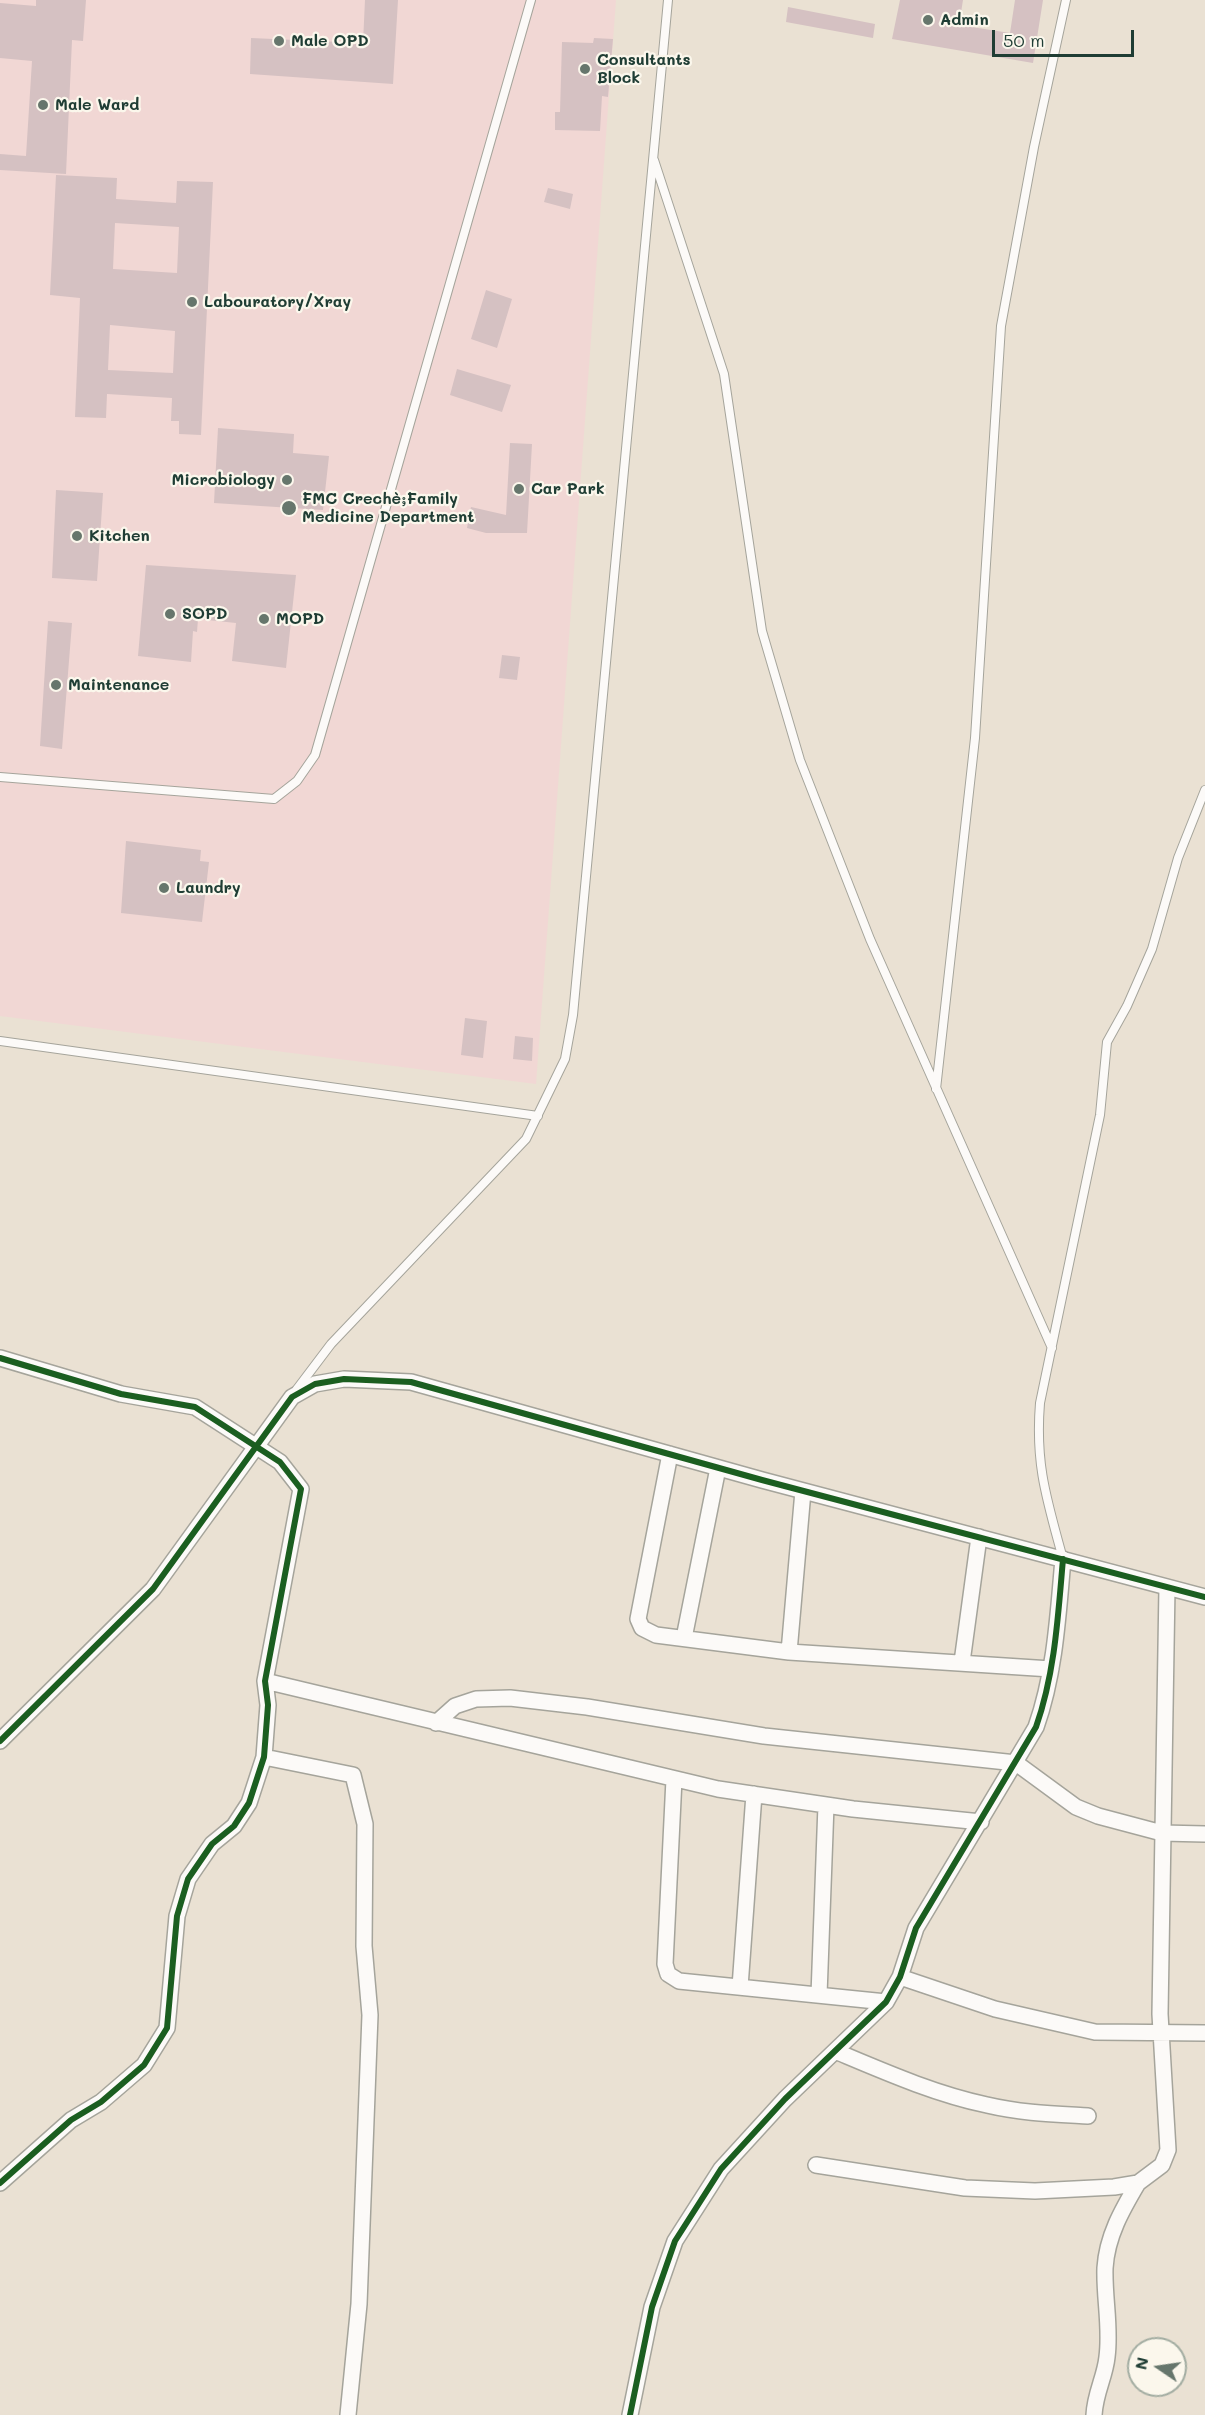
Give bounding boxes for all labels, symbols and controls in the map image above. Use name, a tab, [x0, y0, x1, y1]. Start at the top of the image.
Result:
place label: Admin	[940, 10, 989, 30]
marker: Admin	[921, 13, 935, 27]
scale bar	[995, 18, 1138, 56]
text: 50 m	[1003, 28, 1045, 52]
place label: Male OPD	[291, 31, 369, 51]
marker: Male OPD	[272, 34, 286, 48]
place label: Consultants Block	[597, 50, 691, 88]
marker: Consultants Block	[578, 62, 592, 76]
place label: Male Ward	[55, 95, 139, 115]
marker: Male Ward	[36, 98, 50, 112]
place label: Labouratory/Xray	[204, 292, 351, 312]
marker: Labouratory/Xray	[185, 295, 199, 309]
place label: Microbiology	[171, 470, 275, 490]
marker: Microbiology	[280, 473, 294, 487]
place label: Car Park	[531, 479, 605, 499]
marker: Car Park	[512, 482, 526, 496]
place label: FMC Crechè;Family Medicine Department	[302, 489, 474, 527]
marker: FMC Crechè;Family Medicine Department	[280, 499, 298, 517]
place label: Kitchen	[89, 526, 150, 546]
marker: Kitchen	[70, 529, 84, 543]
place label: SOPD	[182, 604, 227, 624]
marker: SOPD	[163, 607, 177, 621]
place label: MOPD	[276, 609, 324, 629]
marker: MOPD	[257, 612, 271, 626]
place label: Maintenance	[68, 675, 169, 695]
marker: Maintenance	[49, 678, 63, 692]
place label: Laundry	[176, 878, 241, 898]
marker: Laundry	[157, 881, 171, 895]
north arrow	[1127, 2337, 1187, 2397]
text: N	[1129, 2355, 1153, 2372]

